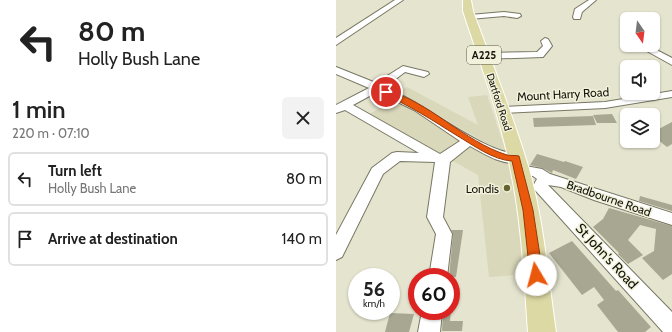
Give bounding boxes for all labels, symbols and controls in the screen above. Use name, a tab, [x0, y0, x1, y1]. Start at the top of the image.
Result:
north arrow	[620, 12, 660, 52]
map controls	[620, 12, 660, 148]
text: 80 m	[78, 14, 145, 48]
icon: left	[12, 16, 64, 68]
road number: A225	[467, 46, 501, 64]
text: Holly Bush Lane	[78, 48, 200, 70]
button: sound	[620, 60, 660, 100]
street label: Dartford Road	[484, 72, 514, 132]
pin	[369, 75, 403, 109]
icon: arrive	[375, 81, 397, 103]
street label: Mount Harry Road	[516, 84, 610, 104]
text: 1 min	[12, 95, 66, 124]
button: close	[282, 97, 324, 139]
button: layers	[620, 108, 660, 148]
text: 220 m · 07:10	[12, 125, 89, 141]
text: Turn left	[48, 162, 102, 180]
icon: left	[14, 168, 36, 190]
text: 80 m	[286, 170, 322, 188]
street label: Bradbourne Road	[565, 177, 653, 219]
text: Holly Bush Lane	[48, 180, 136, 196]
place label: Londis	[466, 181, 499, 196]
marker: Londis	[502, 183, 512, 193]
street label: St John's Road	[572, 219, 642, 293]
icon: arrive	[14, 228, 36, 250]
text: Arrive at destination	[48, 230, 178, 248]
text: 140 m	[281, 230, 322, 248]
position arrow	[515, 254, 557, 296]
speed limit sign: 60	[408, 268, 460, 320]
text: 56	[363, 277, 385, 301]
text: km/h	[363, 297, 385, 310]

